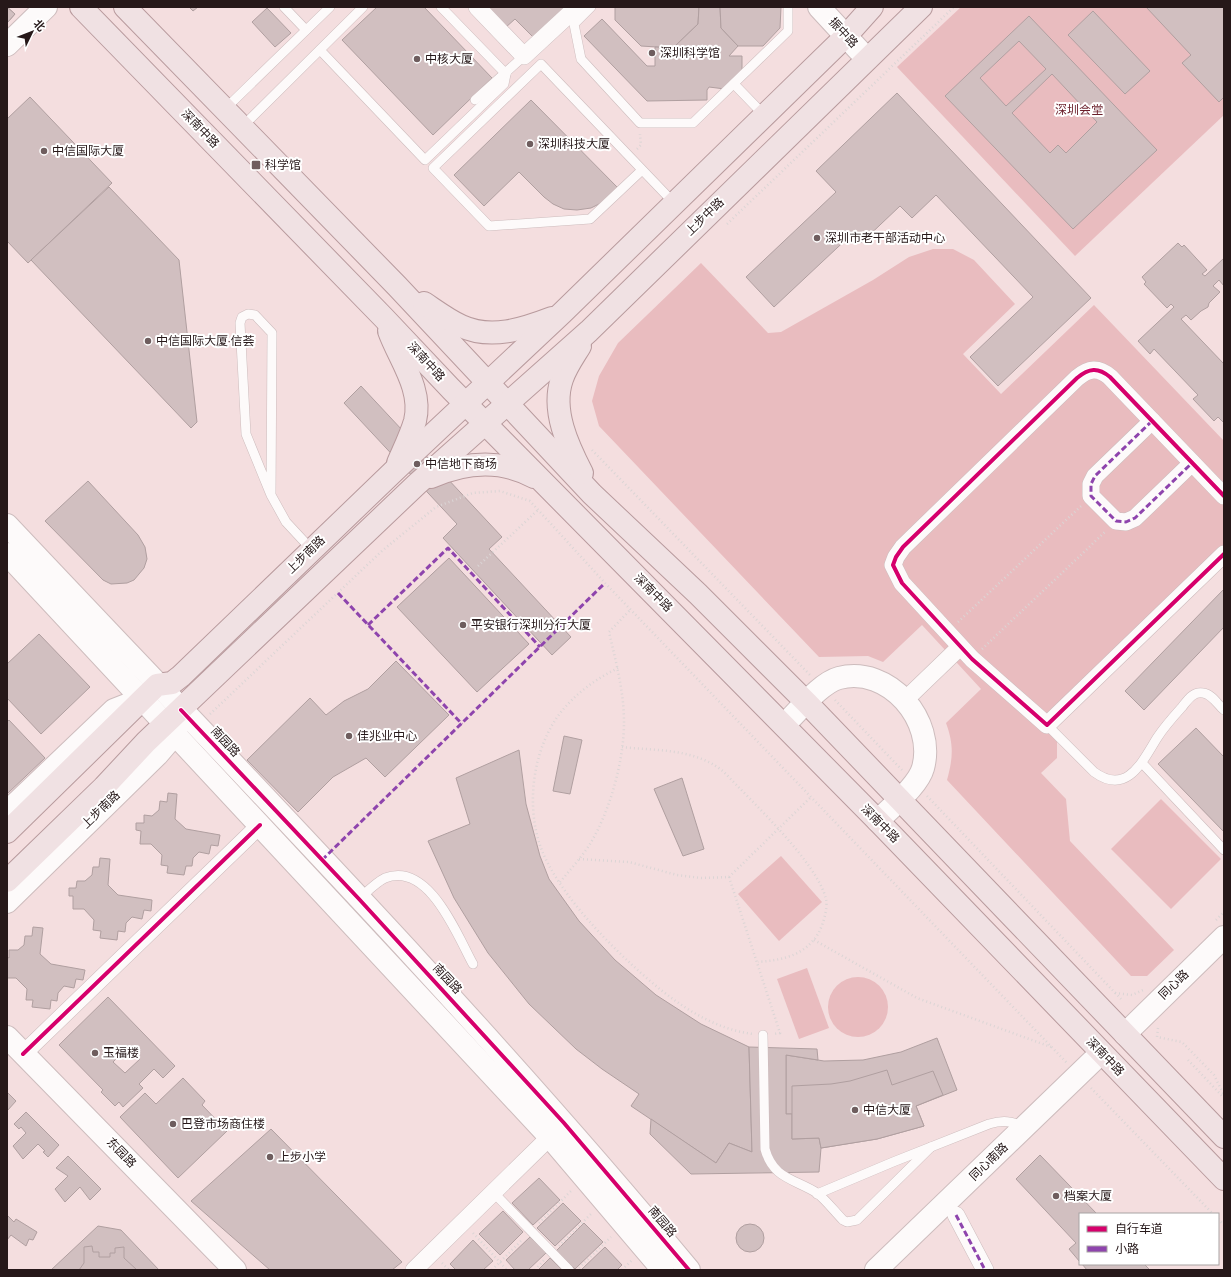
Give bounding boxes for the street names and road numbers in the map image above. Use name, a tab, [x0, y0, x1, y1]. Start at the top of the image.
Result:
street label: 振中路	[825, 15, 861, 51]
street label: 深南中路	[178, 107, 222, 151]
street label: 上步中路	[683, 195, 727, 239]
street label: 深南中路	[404, 339, 448, 385]
street label: 上步南路	[284, 533, 328, 577]
street label: 深南中路	[631, 571, 675, 615]
street label: 南园路	[207, 724, 243, 760]
street label: 上步南路	[79, 788, 123, 832]
street label: 深南中路	[858, 802, 902, 846]
street label: 南园路	[429, 961, 465, 997]
street label: 同心路	[1156, 967, 1192, 1003]
street label: 深南中路	[1083, 1035, 1127, 1079]
street label: 东园路	[103, 1135, 139, 1171]
street label: 同心南路	[967, 1140, 1011, 1184]
street label: 南园路	[645, 1203, 679, 1241]

